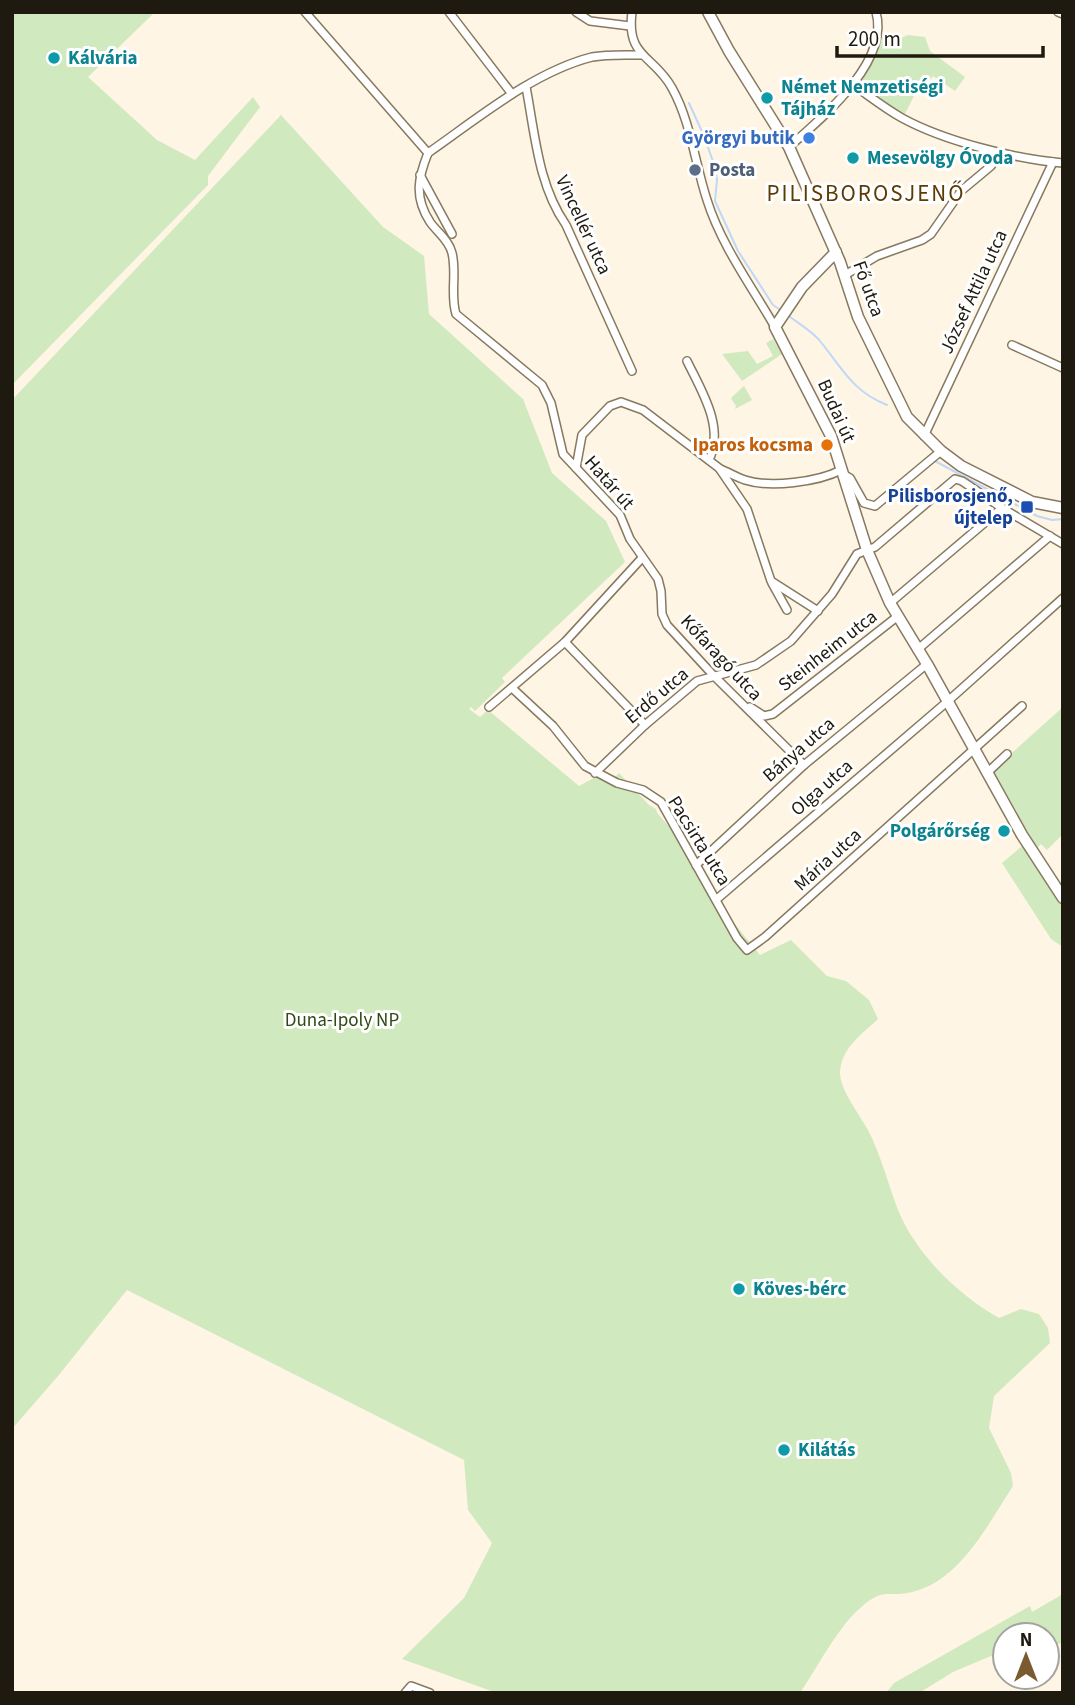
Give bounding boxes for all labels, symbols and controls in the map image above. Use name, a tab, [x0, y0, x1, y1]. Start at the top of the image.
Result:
scale bar	[837, 14, 1044, 58]
text: 200 m	[848, 24, 901, 54]
place label: Kálvária	[68, 45, 138, 72]
marker: Kálvária	[46, 50, 62, 66]
place label: Német Nemzetiségi Tájház	[781, 74, 943, 123]
marker: Német Nemzetiségi Tájház	[759, 90, 775, 106]
place label: Györgyi butik	[681, 125, 796, 152]
marker: Györgyi butik	[801, 130, 817, 146]
place label: Mesevölgy Óvoda	[867, 145, 1013, 172]
marker: Mesevölgy Óvoda	[845, 150, 861, 166]
place label: Posta	[709, 157, 755, 184]
marker: Posta	[687, 162, 703, 178]
street label: Vincellér utca	[548, 171, 618, 279]
district label: PILISBOROSJENŐ	[767, 177, 966, 210]
street label: József Attila utca	[933, 226, 1015, 358]
street label: Fő utca	[845, 257, 891, 321]
street label: Budai út	[810, 375, 862, 448]
place label: Iparos kocsma	[693, 432, 813, 459]
marker: Iparos kocsma	[819, 437, 835, 453]
street label: Határ út	[578, 450, 641, 517]
place label: Pilisborosjenő, újtelep	[888, 483, 1013, 532]
marker: Pilisborosjenő, újtelep	[1019, 499, 1035, 515]
street label: Steinheim utca	[773, 604, 883, 698]
street label: Kőfaragó utca	[674, 609, 768, 707]
street label: Erdő utca	[619, 661, 695, 731]
street label: Bánya utca	[757, 711, 841, 789]
street label: Olga utca	[785, 753, 859, 823]
street label: Pacsirta utca	[661, 791, 737, 891]
place label: Polgárőrség	[890, 818, 990, 845]
street label: Mária utca	[788, 822, 868, 898]
marker: Polgárőrség	[996, 823, 1012, 839]
park label: Duna-Ipoly NP	[285, 1007, 399, 1034]
place label: Köves-bérc	[753, 1276, 846, 1303]
marker: Köves-bérc	[731, 1281, 747, 1297]
place label: Kilátás	[798, 1437, 855, 1464]
marker: Kilátás	[776, 1442, 792, 1458]
north arrow	[991, 1621, 1061, 1691]
text: N	[1020, 1627, 1032, 1654]

